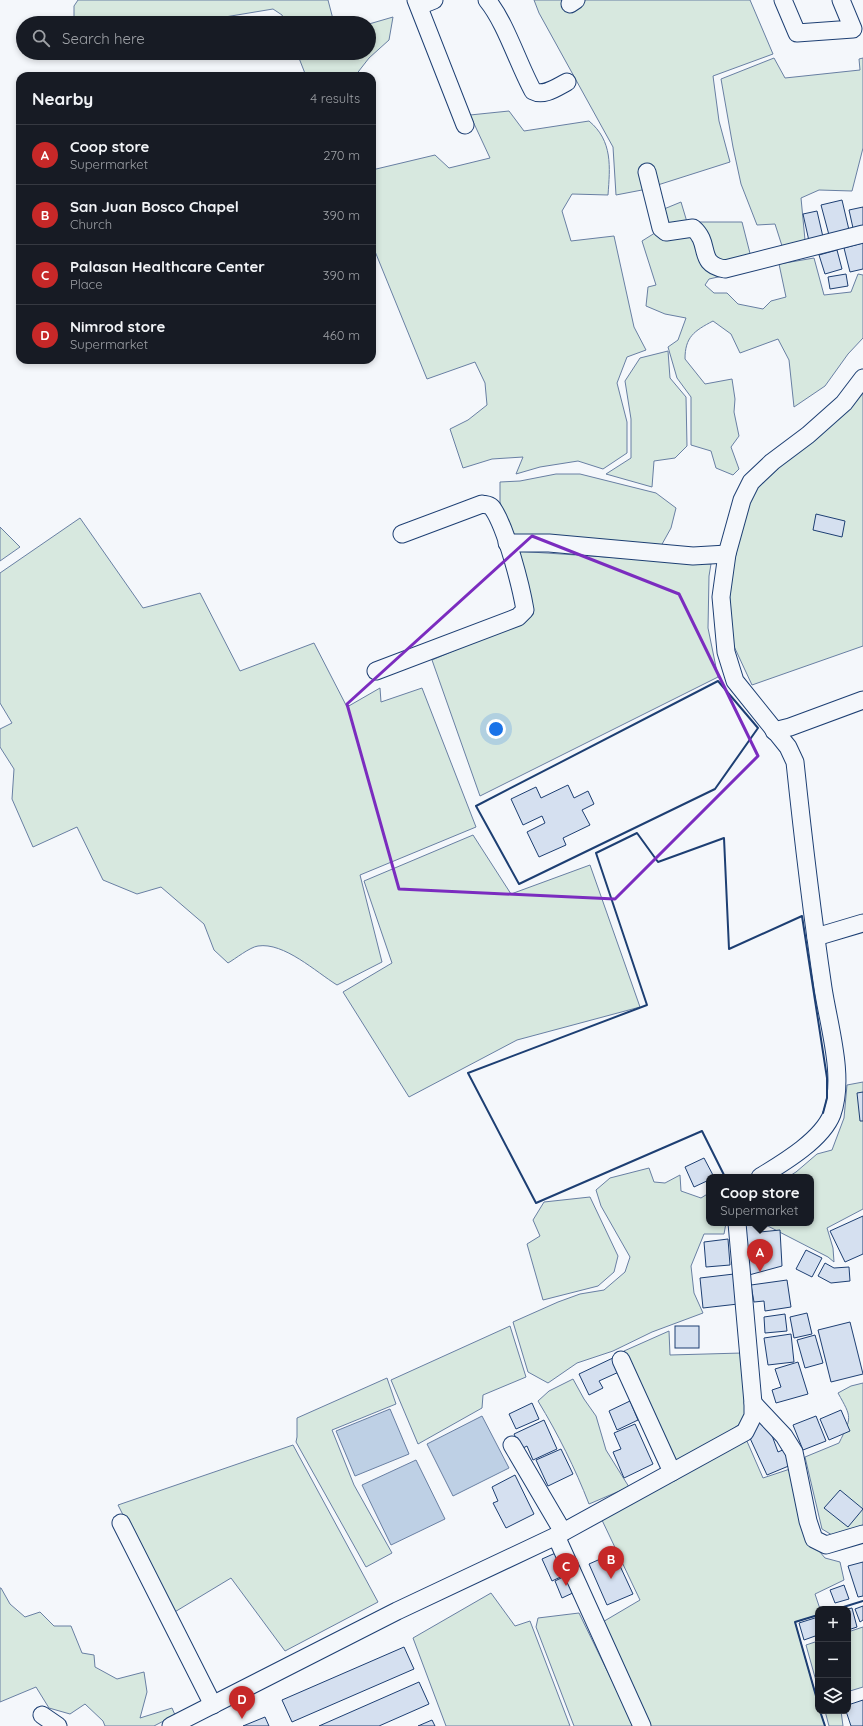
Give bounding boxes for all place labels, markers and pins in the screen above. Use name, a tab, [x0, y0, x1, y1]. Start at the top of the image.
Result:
pin: A	[747, 1239, 773, 1272]
pin: B	[598, 1546, 624, 1579]
pin: C	[553, 1553, 579, 1586]
pin: D	[229, 1686, 255, 1719]

